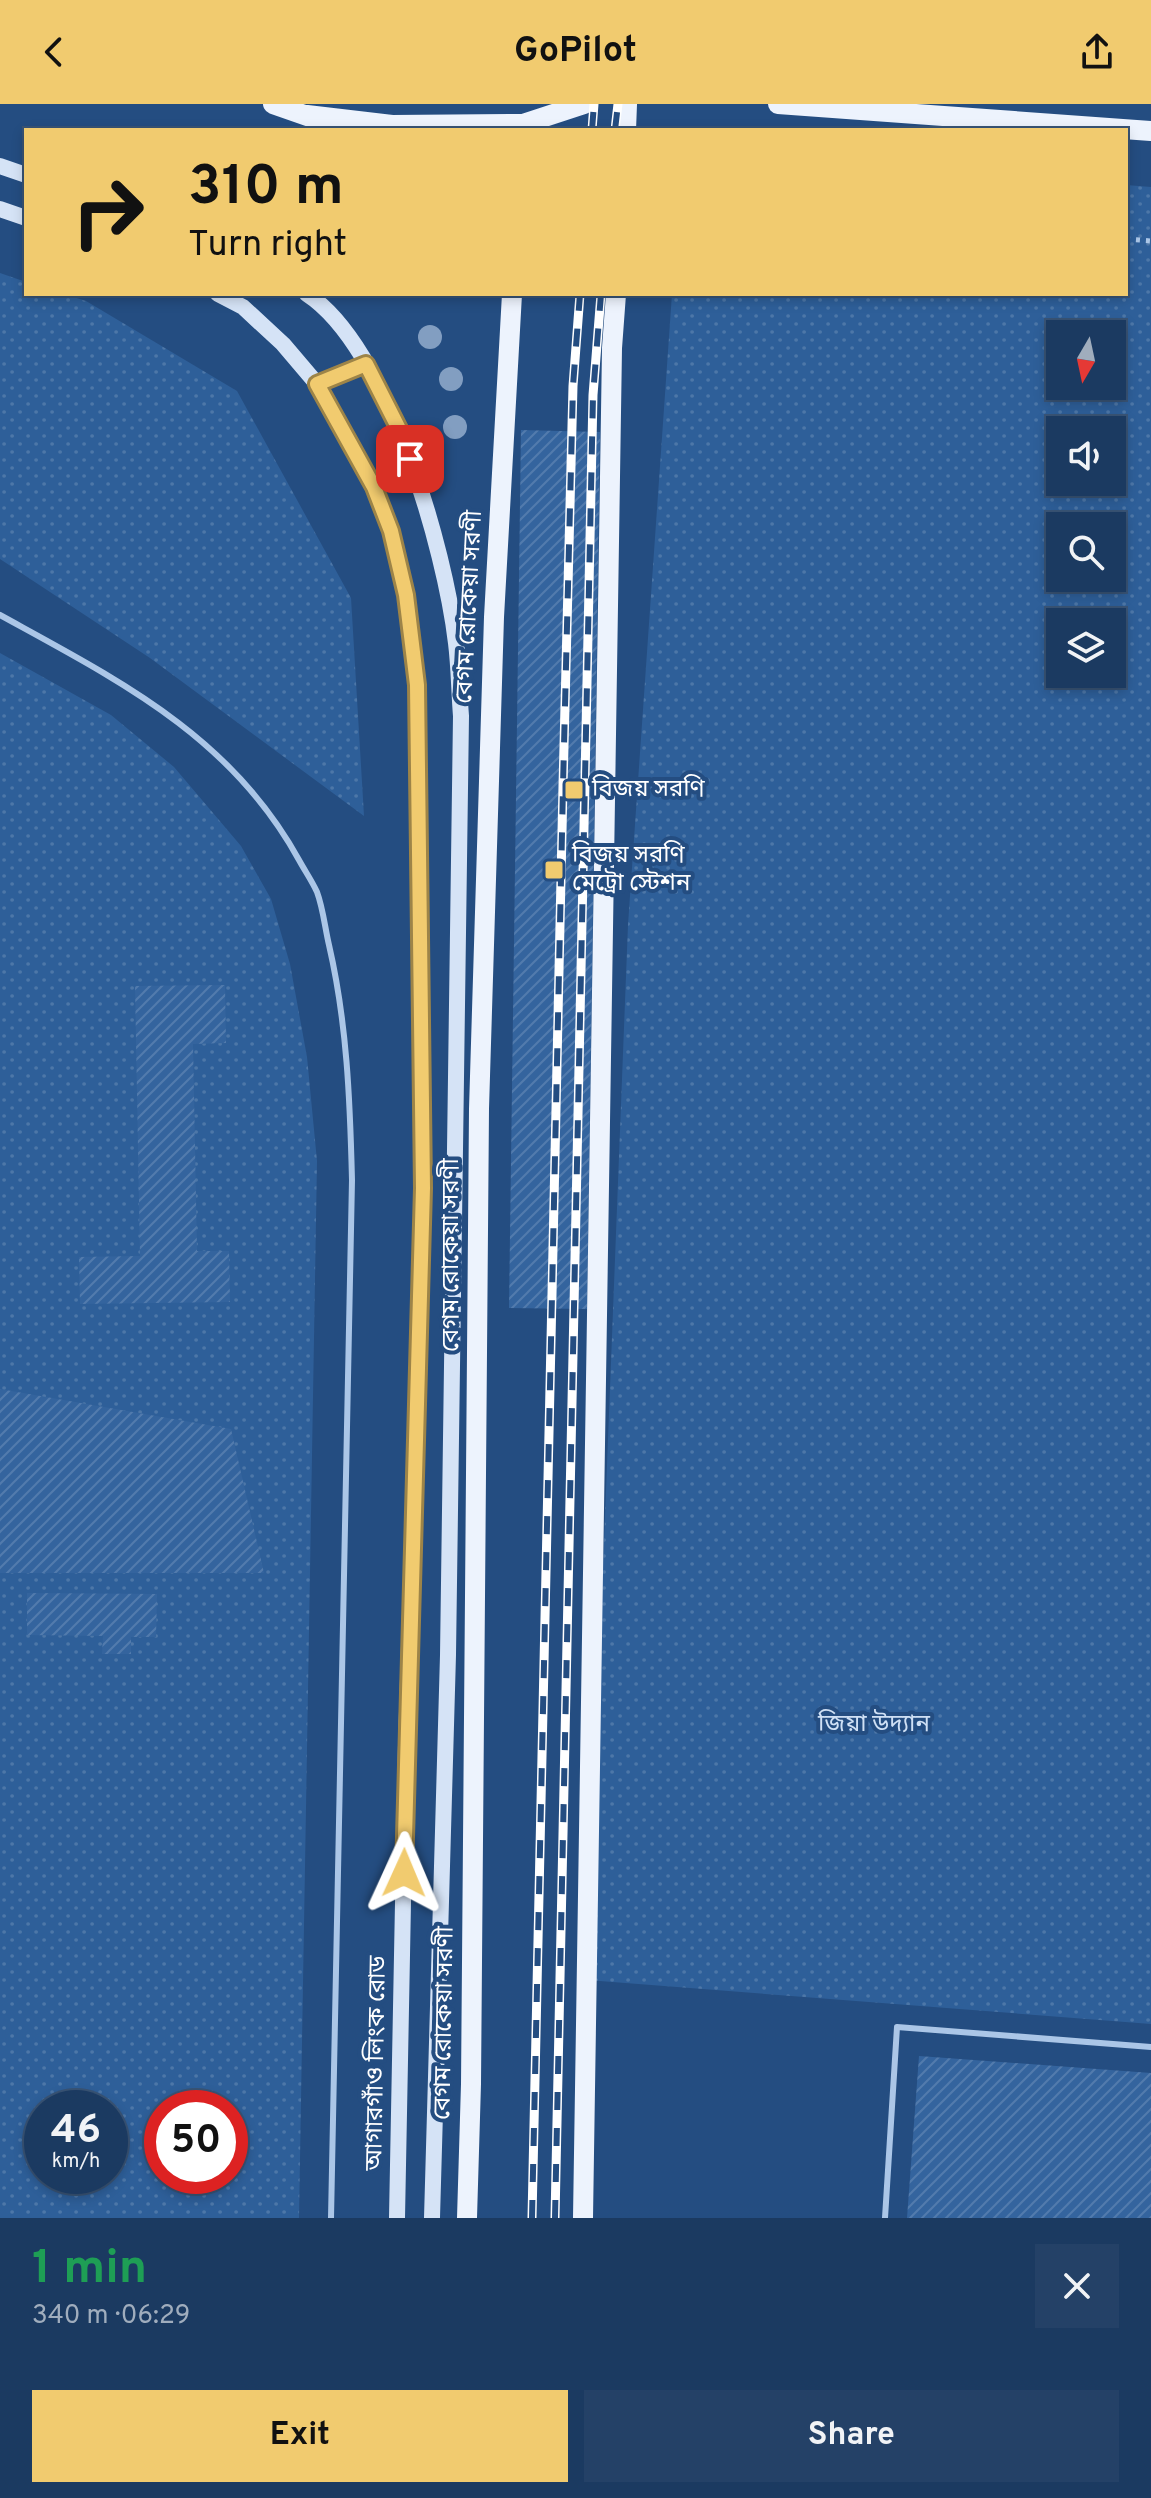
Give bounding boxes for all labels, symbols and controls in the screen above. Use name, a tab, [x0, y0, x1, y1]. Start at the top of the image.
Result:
text: GoPilot	[514, 29, 637, 75]
icon: back	[32, 30, 76, 74]
icon: share	[1075, 30, 1119, 74]
text: 310 m	[188, 154, 344, 224]
icon: right	[56, 160, 160, 264]
text: Turn right	[188, 223, 347, 269]
north arrow	[1046, 320, 1126, 400]
map controls	[1046, 320, 1126, 688]
button: sound	[1046, 416, 1126, 496]
pin	[376, 425, 444, 493]
icon: arrive	[388, 437, 432, 481]
street label: বেগম রোকেয়া সরণী	[449, 509, 490, 705]
button: search	[1046, 512, 1126, 592]
button: layers	[1046, 608, 1126, 688]
place label: বিজয় সরণি	[591, 774, 706, 805]
marker: বিজয় সরণি	[563, 779, 585, 801]
place label: বিজয় সরণি মেট্রো স্টেশন	[571, 840, 691, 899]
marker: বিজয় সরণি মেট্রো স্টেশন	[543, 859, 565, 881]
street label: বেগম রোকেয়া সরণী	[436, 1158, 467, 1352]
park label: জিয়া উদ্যান	[817, 1709, 930, 1740]
position arrow	[362, 1831, 446, 1915]
street label: বেগম রোকেয়া সরণী	[427, 1925, 462, 2120]
street label: আগারগাঁও লিংক রোড	[359, 1954, 394, 2172]
speed limit sign: 50	[144, 2090, 248, 2194]
text: 46	[51, 2107, 101, 2157]
text: km/h	[52, 2149, 100, 2175]
text: 1 min	[32, 2240, 147, 2300]
button: close	[1035, 2244, 1119, 2328]
text: 340 m · 06:29	[32, 2300, 190, 2333]
button: Exit	[32, 2390, 568, 2482]
button: Share	[584, 2390, 1119, 2482]

